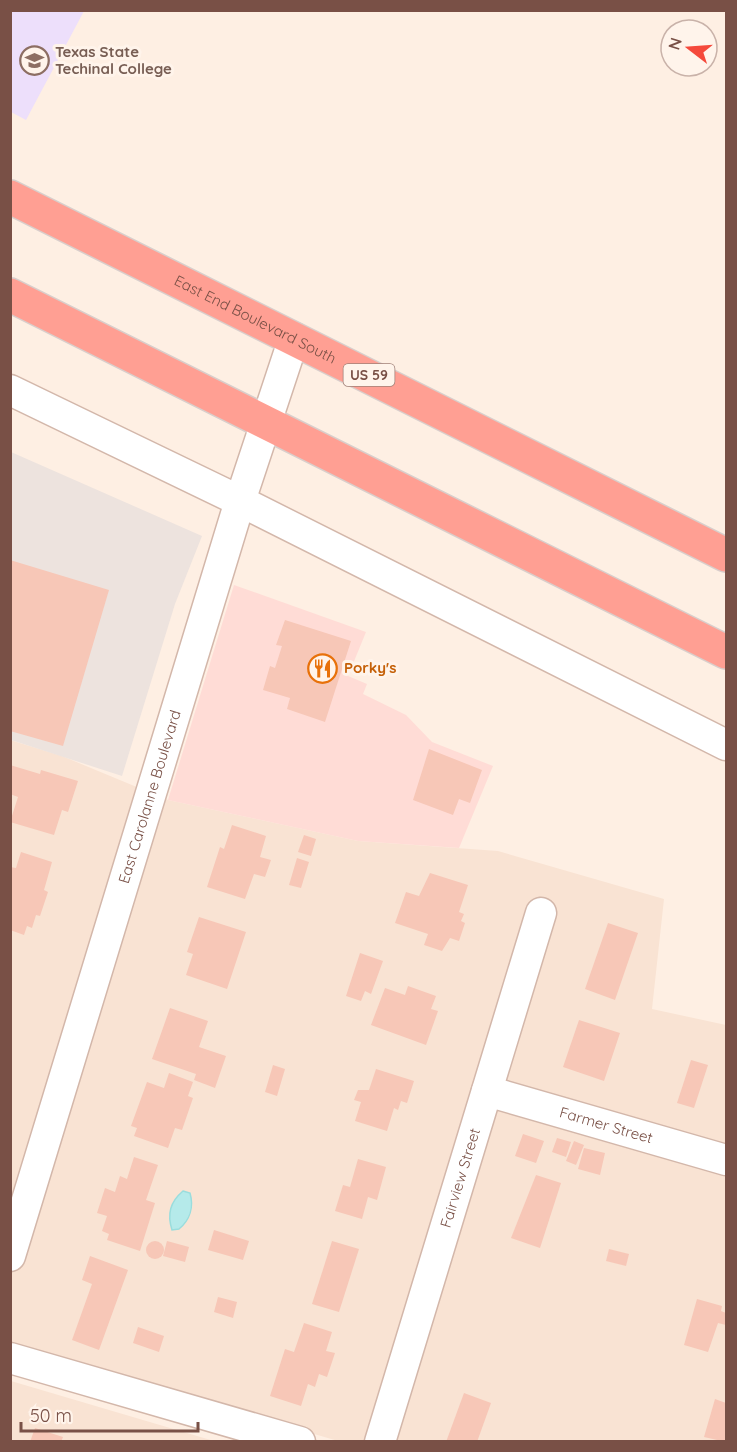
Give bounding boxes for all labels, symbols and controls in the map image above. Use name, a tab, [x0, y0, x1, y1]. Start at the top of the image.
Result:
north arrow	[659, 18, 719, 78]
text: N	[663, 35, 686, 52]
place label: Texas State Techinal College	[55, 42, 172, 78]
school or university icon: Texas State Techinal College	[18, 45, 50, 77]
street label: East End Boulevard South	[171, 271, 339, 368]
road number: US 59	[344, 364, 394, 386]
restaurant icon: Porky's	[307, 652, 339, 684]
place label: Porky's	[344, 658, 397, 677]
street label: East Carolanne Boulevard	[114, 708, 185, 886]
street label: Farmer Street	[557, 1102, 655, 1147]
street label: Fairview Street	[436, 1126, 484, 1230]
scale bar	[21, 1395, 198, 1433]
text: 50 m	[30, 1404, 72, 1427]

